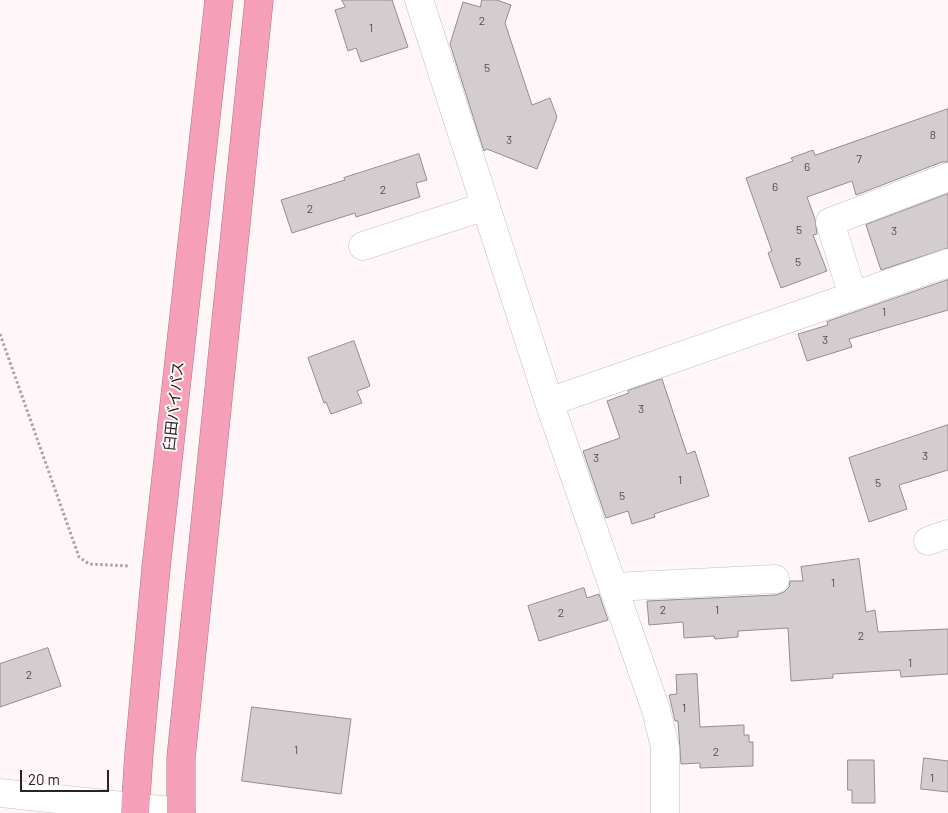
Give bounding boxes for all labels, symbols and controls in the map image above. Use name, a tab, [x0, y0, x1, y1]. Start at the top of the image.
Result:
house number: 2	[479, 14, 485, 28]
house number: 1	[369, 21, 373, 35]
house number: 5	[484, 61, 490, 75]
house number: 8	[930, 128, 936, 142]
house number: 3	[506, 133, 512, 147]
house number: 7	[856, 152, 862, 166]
house number: 6	[804, 160, 810, 174]
house number: 6	[772, 180, 778, 194]
house number: 2	[380, 183, 386, 197]
house number: 2	[307, 202, 313, 216]
house number: 5	[796, 223, 802, 237]
house number: 3	[891, 224, 897, 238]
house number: 5	[795, 255, 801, 269]
house number: 1	[882, 305, 886, 319]
house number: 3	[822, 333, 828, 347]
street label: 臼田バイパス	[160, 360, 188, 452]
house number: 3	[638, 402, 644, 416]
house number: 3	[922, 449, 928, 463]
house number: 3	[593, 451, 599, 465]
house number: 1	[678, 473, 682, 487]
house number: 5	[875, 476, 881, 490]
house number: 5	[619, 489, 625, 503]
house number: 1	[831, 576, 835, 590]
house number: 2	[660, 603, 666, 617]
house number: 1	[715, 603, 719, 617]
house number: 2	[558, 606, 564, 620]
house number: 2	[858, 629, 864, 643]
house number: 1	[908, 656, 912, 670]
house number: 2	[26, 668, 32, 682]
house number: 1	[682, 701, 686, 715]
house number: 1	[294, 743, 298, 757]
house number: 2	[713, 745, 719, 759]
scale bar	[22, 760, 111, 792]
text: 20 m	[28, 770, 60, 788]
house number: 1	[930, 771, 934, 785]

